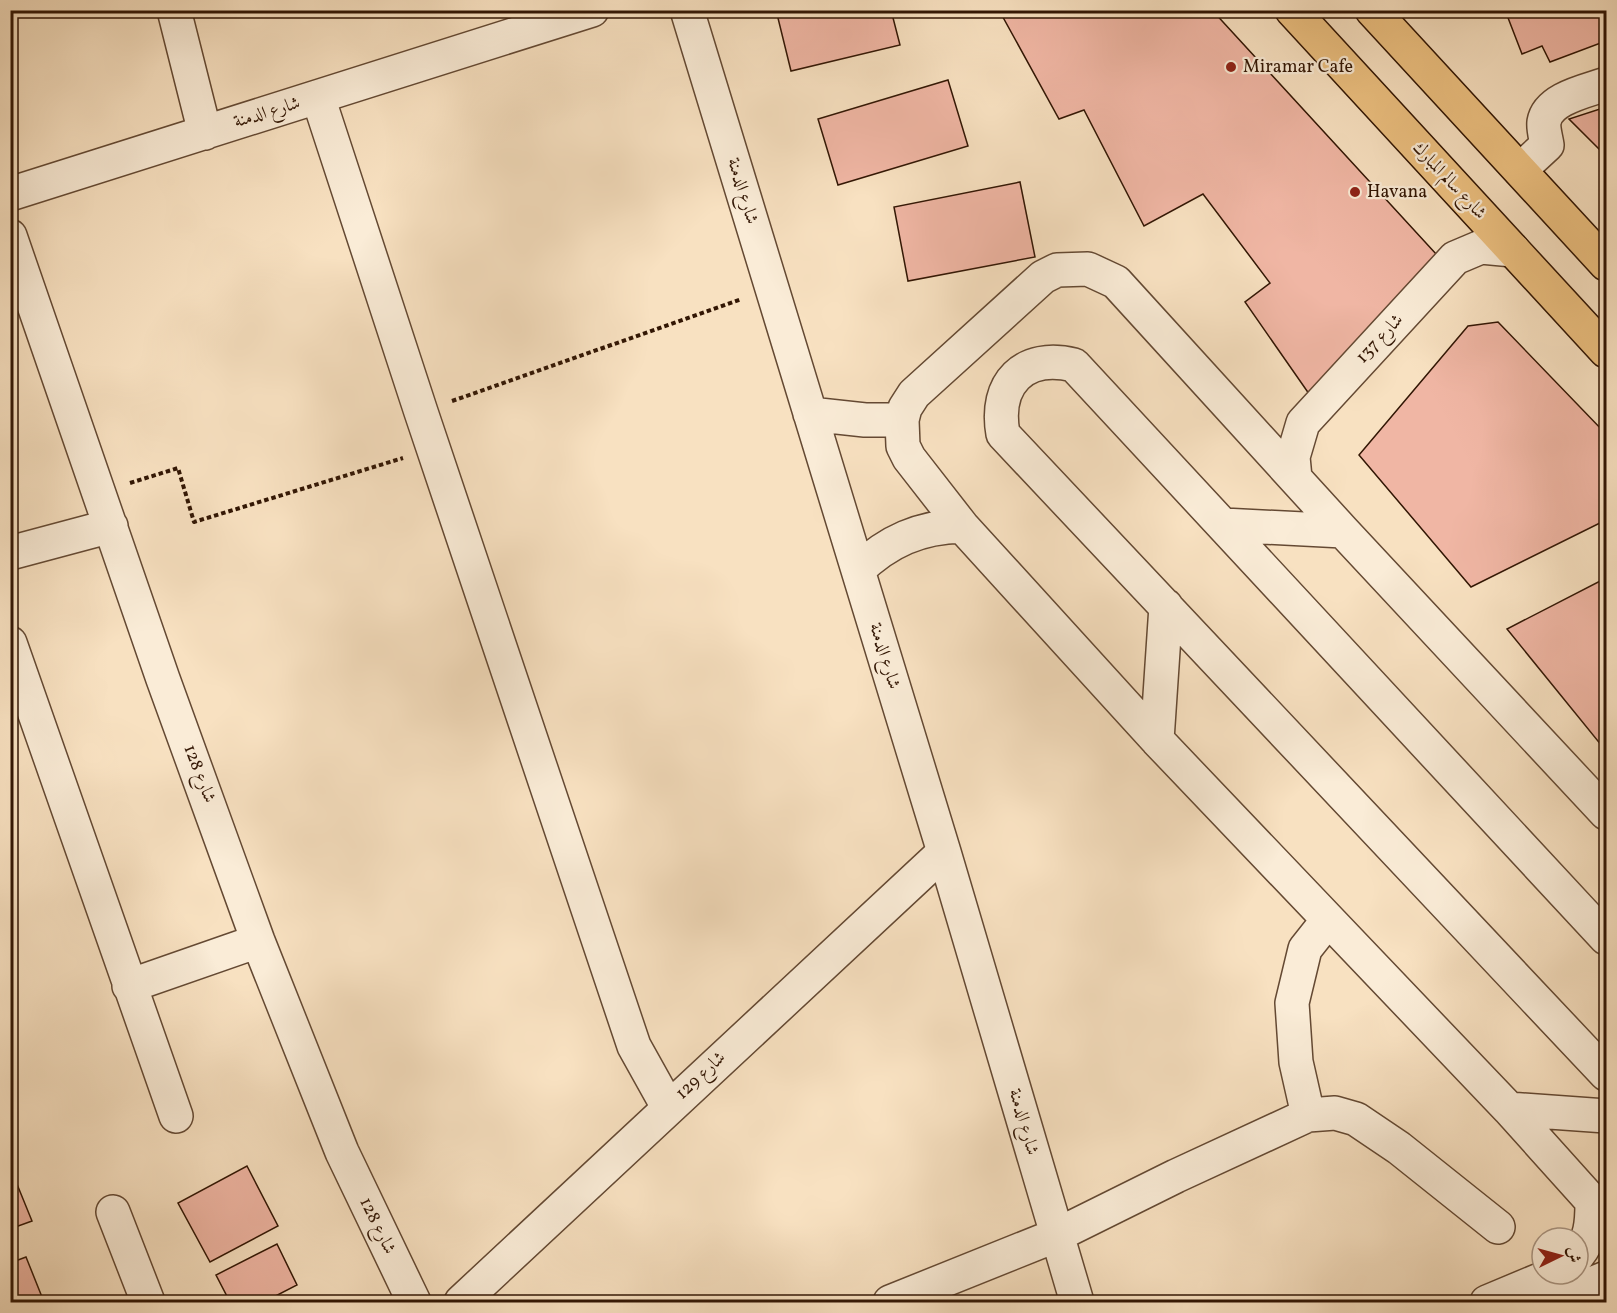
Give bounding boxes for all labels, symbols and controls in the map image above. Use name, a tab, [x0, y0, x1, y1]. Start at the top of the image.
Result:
place label: Miramar Cafe	[1243, 55, 1353, 80]
marker: Miramar Cafe	[1224, 60, 1238, 74]
street label: شارع الدمنة	[231, 91, 304, 136]
street label: شارع سالم المبارك	[1405, 136, 1492, 227]
street label: شارع الدمنة	[719, 155, 764, 228]
place label: Havana	[1367, 180, 1427, 205]
marker: Havana	[1348, 185, 1362, 199]
street label: شارع 137	[1350, 309, 1410, 370]
street label: شارع الدمنة	[861, 620, 906, 693]
street label: شارع 128	[176, 741, 222, 807]
street label: شارع 129	[670, 1046, 732, 1107]
street label: شارع الدمنة	[1001, 1086, 1044, 1159]
street label: شارع 128	[352, 1193, 402, 1259]
north arrow	[1530, 1226, 1590, 1286]
text: ش	[1561, 1246, 1585, 1264]

